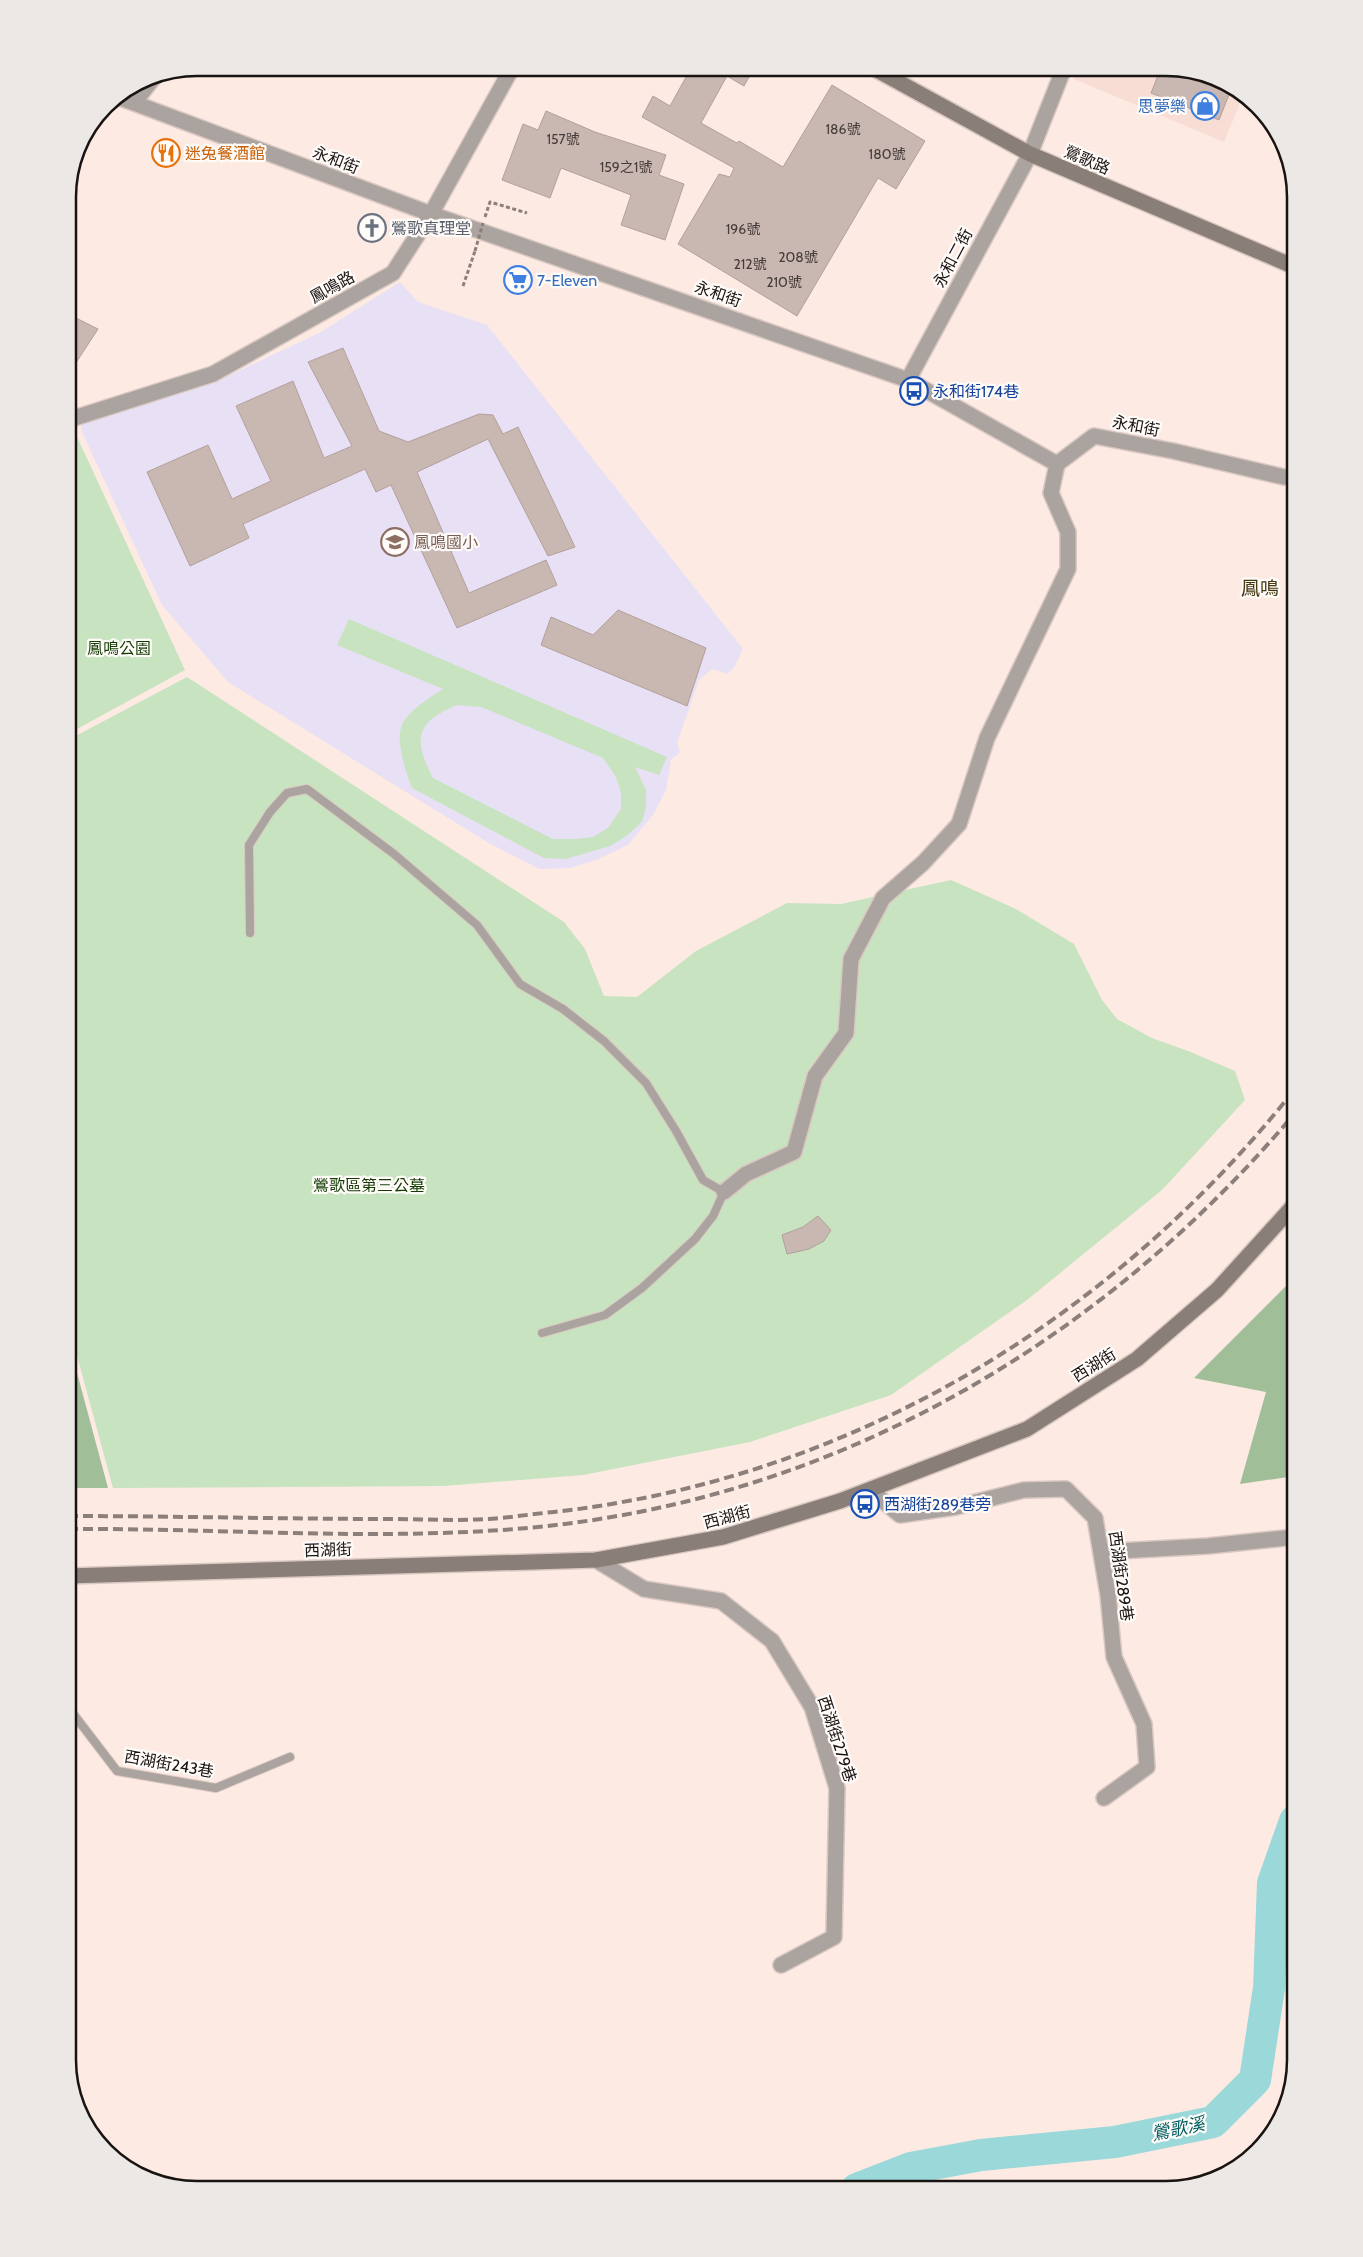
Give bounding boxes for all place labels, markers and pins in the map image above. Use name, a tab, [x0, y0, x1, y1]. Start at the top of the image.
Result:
shop icon: 思夢樂	[1190, 91, 1220, 121]
place label: 思夢樂	[1138, 97, 1186, 116]
restaurant icon: 迷兔餐酒館	[151, 138, 181, 168]
place label: 迷兔餐酒館	[185, 144, 265, 163]
church icon: 鶯歌真理堂	[357, 213, 387, 243]
place label: 鶯歌真理堂	[391, 219, 471, 238]
supermarket icon: 7-Eleven	[503, 265, 533, 295]
place label: 7-Eleven	[537, 271, 597, 290]
bus stop icon: 永和街174巷	[899, 376, 929, 406]
place label: 永和街174巷	[933, 382, 1019, 401]
school or university icon: 鳳鳴國小	[380, 527, 410, 557]
place label: 鳳鳴國小	[414, 533, 478, 552]
bus stop icon: 西湖街289巷旁	[850, 1489, 880, 1519]
place label: 西湖街289巷旁	[884, 1495, 991, 1514]

